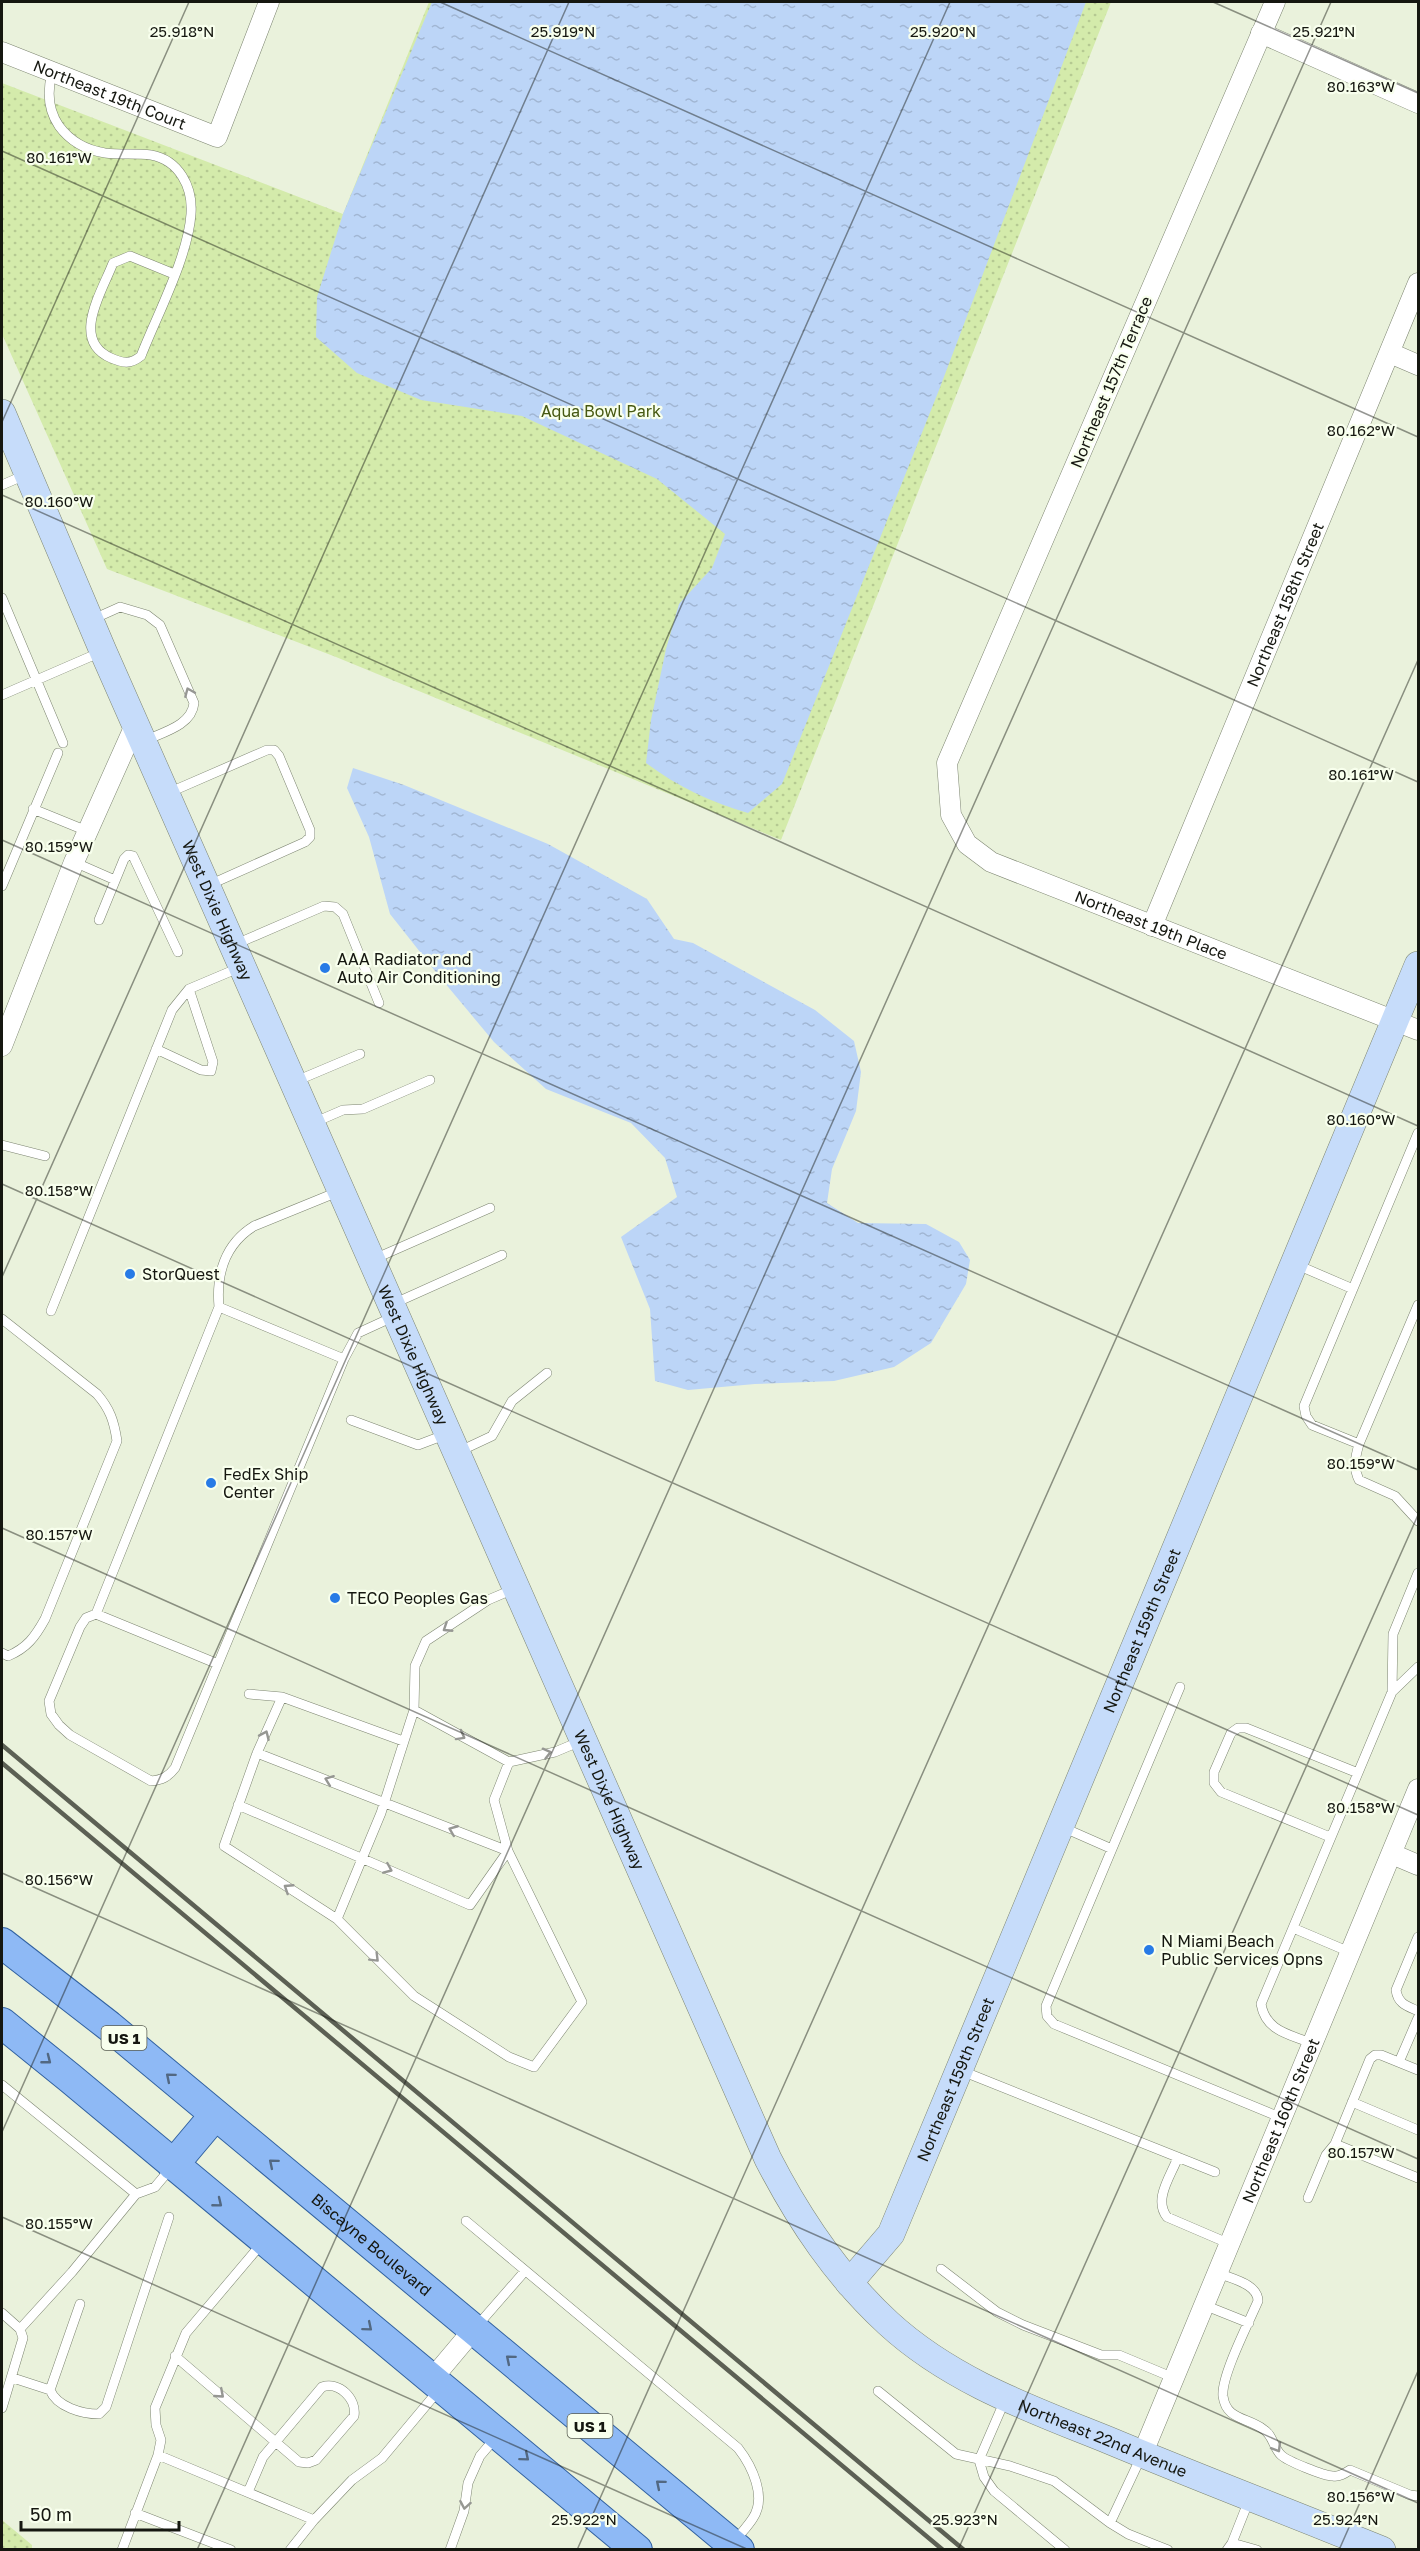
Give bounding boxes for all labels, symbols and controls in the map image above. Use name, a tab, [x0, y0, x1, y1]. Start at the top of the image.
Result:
text: 25.918°N	[150, 22, 214, 40]
text: 25.919°N	[531, 22, 595, 40]
text: 25.920°N	[910, 22, 976, 40]
text: 25.921°N	[1292, 22, 1356, 40]
street label: Northeast 19th Court	[31, 55, 189, 134]
text: 80.163°W	[1327, 77, 1395, 95]
text: 80.161°W	[26, 148, 92, 166]
street label: Northeast 157th Terrace	[1066, 293, 1156, 471]
park label: Aqua Bowl Park	[541, 401, 661, 421]
text: 80.162°W	[1327, 421, 1395, 439]
text: 80.160°W	[25, 492, 93, 510]
street label: Northeast 158th Street	[1242, 519, 1328, 690]
one-way arrow	[184, 687, 196, 698]
text: 80.161°W	[1328, 765, 1394, 783]
text: 80.159°W	[25, 837, 93, 855]
street label: West Dixie Highway	[178, 837, 257, 984]
street label: Northeast 19th Place	[1072, 886, 1230, 964]
place label: AAA Radiator and Auto Air Conditioning	[337, 949, 501, 987]
marker: AAA Radiator and Auto Air Conditioning	[318, 961, 332, 975]
text: 80.160°W	[1327, 1110, 1395, 1128]
text: 80.158°W	[25, 1181, 93, 1199]
place label: StorQuest	[142, 1264, 220, 1284]
marker: StorQuest	[123, 1267, 137, 1281]
street label: West Dixie Highway	[374, 1282, 453, 1428]
text: 80.159°W	[1327, 1454, 1395, 1472]
place label: FedEx Ship Center	[223, 1464, 308, 1502]
marker: FedEx Ship Center	[204, 1476, 218, 1490]
text: 80.157°W	[25, 1525, 93, 1543]
street label: Northeast 159th Street	[1099, 1545, 1185, 1716]
place label: TECO Peoples Gas	[347, 1588, 488, 1608]
marker: TECO Peoples Gas	[328, 1591, 342, 1605]
one-way arrow	[443, 1620, 453, 1632]
street label: West Dixie Highway	[570, 1727, 649, 1873]
one-way arrow	[455, 1729, 466, 1740]
one-way arrow	[258, 1730, 270, 1741]
one-way arrow	[541, 1748, 551, 1761]
one-way arrow	[324, 1775, 335, 1788]
text: 80.158°W	[1327, 1798, 1395, 1816]
one-way arrow	[449, 1825, 460, 1837]
one-way arrow	[381, 1862, 392, 1874]
text: 80.156°W	[25, 1870, 93, 1888]
one-way arrow	[284, 1883, 294, 1895]
place label: N Miami Beach Public Services Opns	[1161, 1931, 1323, 1969]
marker: N Miami Beach Public Services Opns	[1142, 1943, 1156, 1957]
one-way arrow	[368, 1950, 379, 1961]
street label: Northeast 159th Street	[912, 1994, 998, 2165]
road number: US 1	[102, 2026, 146, 2050]
street label: Northeast 160th Street	[1237, 2035, 1324, 2206]
one-way arrow	[41, 2052, 52, 2063]
one-way arrow	[166, 2074, 177, 2085]
text: 80.157°W	[1327, 2143, 1395, 2161]
one-way arrow	[269, 2159, 280, 2170]
street label: Biscayne Boulevard	[307, 2189, 436, 2300]
one-way arrow	[211, 2195, 222, 2206]
text: 80.155°W	[25, 2214, 93, 2232]
one-way arrow	[362, 2320, 373, 2331]
one-way arrow	[506, 2356, 517, 2367]
one-way arrow	[213, 2387, 224, 2398]
street label: Northeast 22nd Avenue	[1015, 2395, 1190, 2481]
road number: US 1	[568, 2414, 612, 2438]
one-way arrow	[1270, 2442, 1281, 2452]
one-way arrow	[518, 2450, 529, 2461]
one-way arrow	[656, 2481, 667, 2492]
text: 80.156°W	[1327, 2487, 1395, 2505]
scale bar	[21, 2494, 178, 2532]
one-way arrow	[459, 2499, 472, 2509]
text: 50 m	[30, 2503, 72, 2525]
text: 25.922°N	[551, 2510, 617, 2528]
text: 25.923°N	[932, 2510, 998, 2528]
text: 25.924°N	[1313, 2510, 1379, 2528]

